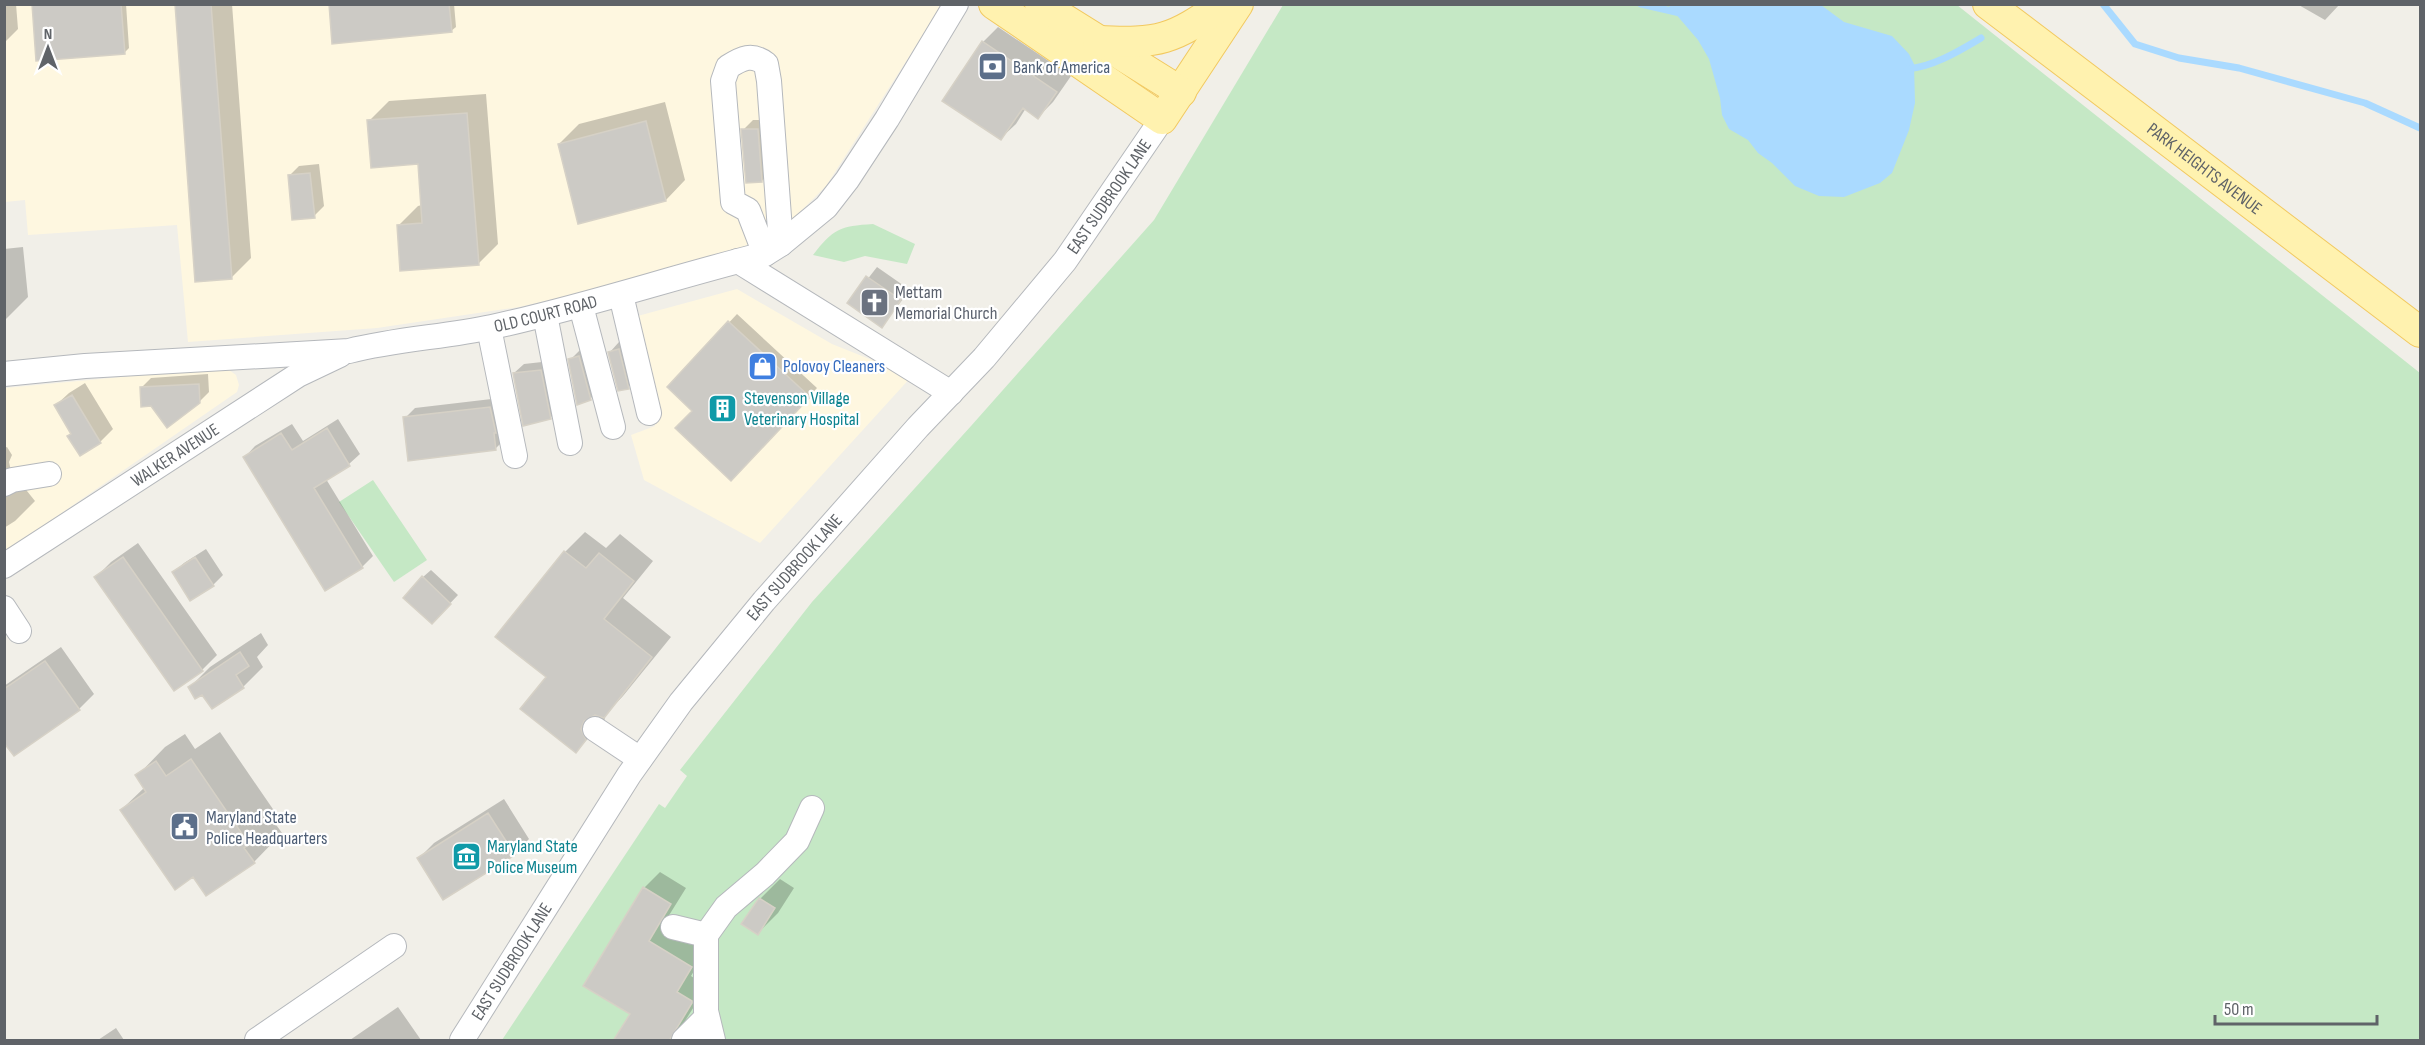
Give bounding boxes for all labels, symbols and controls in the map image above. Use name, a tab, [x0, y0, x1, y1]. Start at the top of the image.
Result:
north arrow	[18, 18, 78, 78]
text: N	[44, 25, 52, 44]
bank icon: Bank of America	[976, 51, 1008, 83]
place label: Bank of America	[1013, 57, 1110, 78]
street label: PARK HEIGHTS AVENUE	[2143, 119, 2266, 219]
street label: EAST SUDBROOK LANE	[1063, 135, 1156, 258]
place label: Mettam Memorial Church	[895, 282, 997, 324]
church icon: Mettam Memorial Church	[858, 286, 890, 318]
street label: OLD COURT ROAD	[492, 291, 600, 337]
shop icon: Polovoy Cleaners	[746, 350, 778, 382]
place label: Polovoy Cleaners	[783, 356, 885, 377]
place label: Stevenson Village Veterinary Hospital	[744, 388, 859, 430]
building icon: Stevenson Village Veterinary Hospital	[707, 392, 739, 424]
street label: WALKER AVENUE	[127, 419, 223, 492]
street label: EAST SUDBROOK LANE	[742, 510, 847, 625]
place label: Maryland State Police Headquarters	[206, 807, 327, 849]
public building icon: Maryland State Police Headquarters	[169, 811, 201, 843]
place label: Maryland State Police Museum	[487, 836, 578, 878]
museum icon: Maryland State Police Museum	[450, 840, 482, 872]
street label: EAST SUDBROOK LANE	[467, 899, 557, 1024]
scale bar	[2215, 988, 2377, 1026]
text: 50 m	[2224, 999, 2254, 1020]

